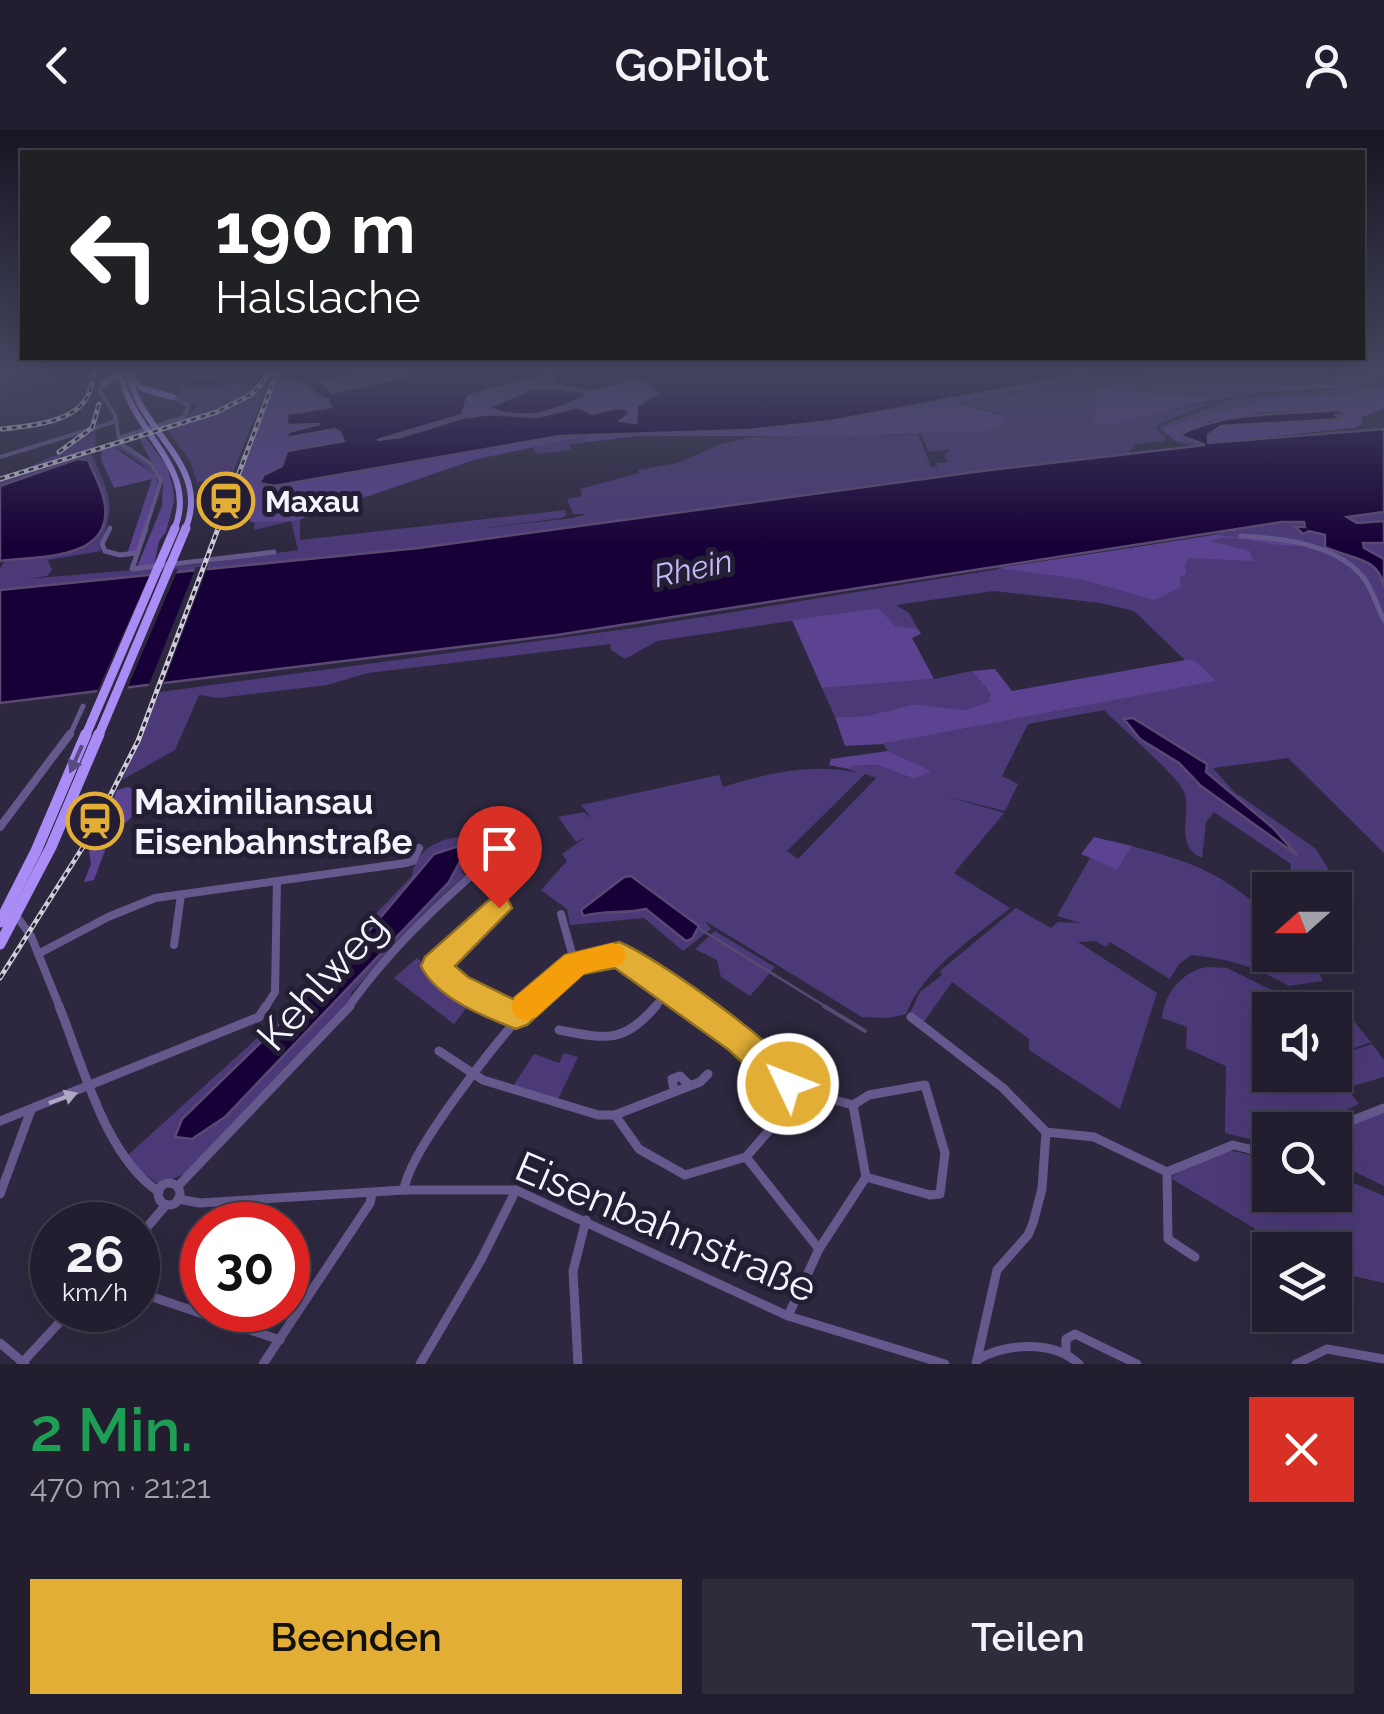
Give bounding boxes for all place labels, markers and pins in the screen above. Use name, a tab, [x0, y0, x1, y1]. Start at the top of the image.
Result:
station icon: Maxau	[196, 471, 256, 531]
place label: Maxau	[265, 484, 359, 519]
place label: Maximiliansau Eisenbahnstraße	[134, 781, 413, 862]
station icon: Maximiliansau Eisenbahnstraße	[65, 791, 125, 851]
pin	[457, 806, 542, 909]

